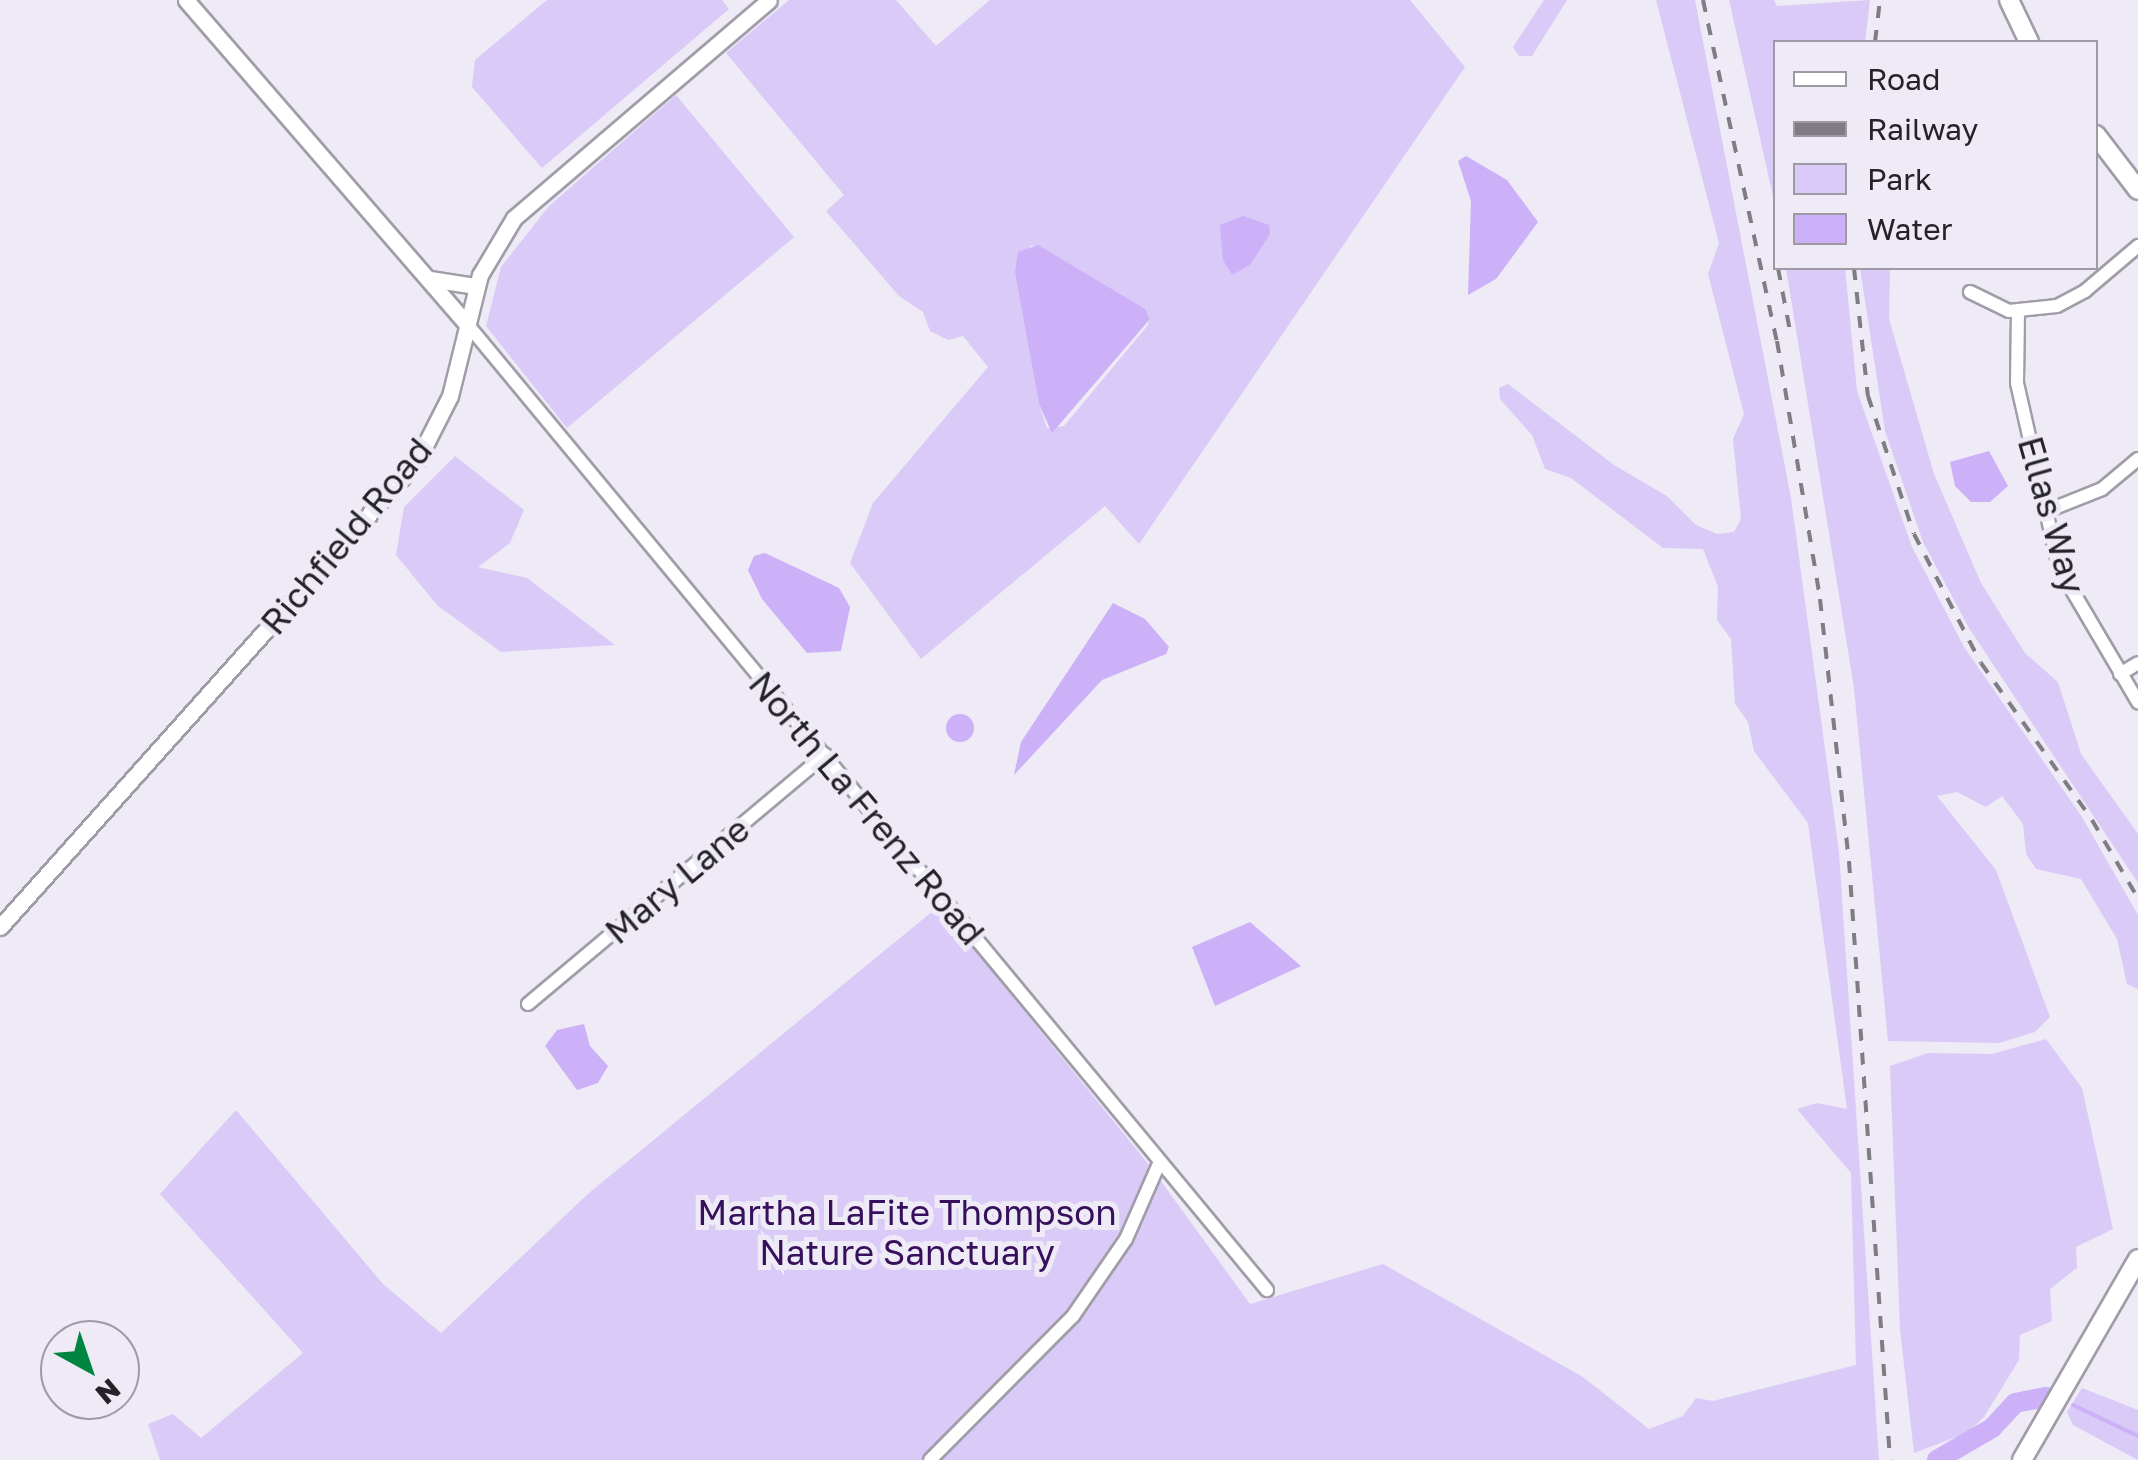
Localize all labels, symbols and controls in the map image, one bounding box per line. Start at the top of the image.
legend [1773,40,2098,270]
text: Road [1867,61,1941,97]
text: Railway [1867,111,1978,147]
text: Park [1867,161,1932,197]
text: Water [1867,211,1952,247]
street label: Richfield Road [252,429,440,643]
street label: Ellas Way [2010,431,2094,599]
street label: North La Frenz Road [741,663,993,953]
street label: Mary Lane [597,808,757,952]
park label: Martha LaFite Thompson Nature Sanctuary [697,1191,1117,1273]
north arrow [40,1320,140,1420]
text: N [90,1372,127,1411]

